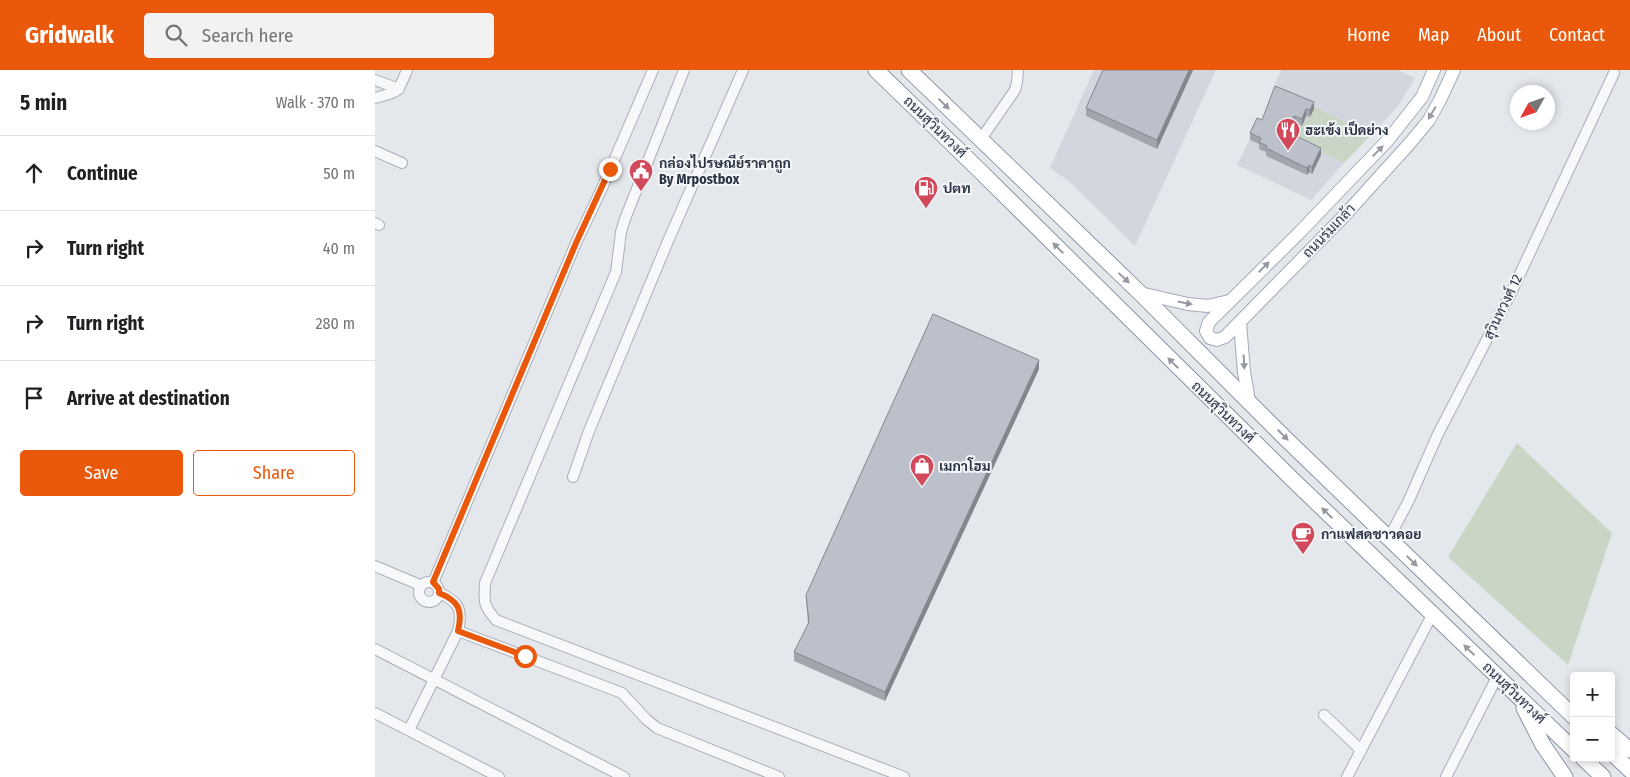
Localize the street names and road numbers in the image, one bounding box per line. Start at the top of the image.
street label: ถนนสุวินทวงศ์ [899,92,971,162]
street label: ถนนร่มเกล้า [1298,200,1359,262]
street label: สุวินทวงศ์ 12 [1479,271,1527,343]
street label: ถนนสุวินทวงศ์ [1187,377,1259,447]
street label: ถนนสุวินทวงศ์ [1478,658,1550,728]

